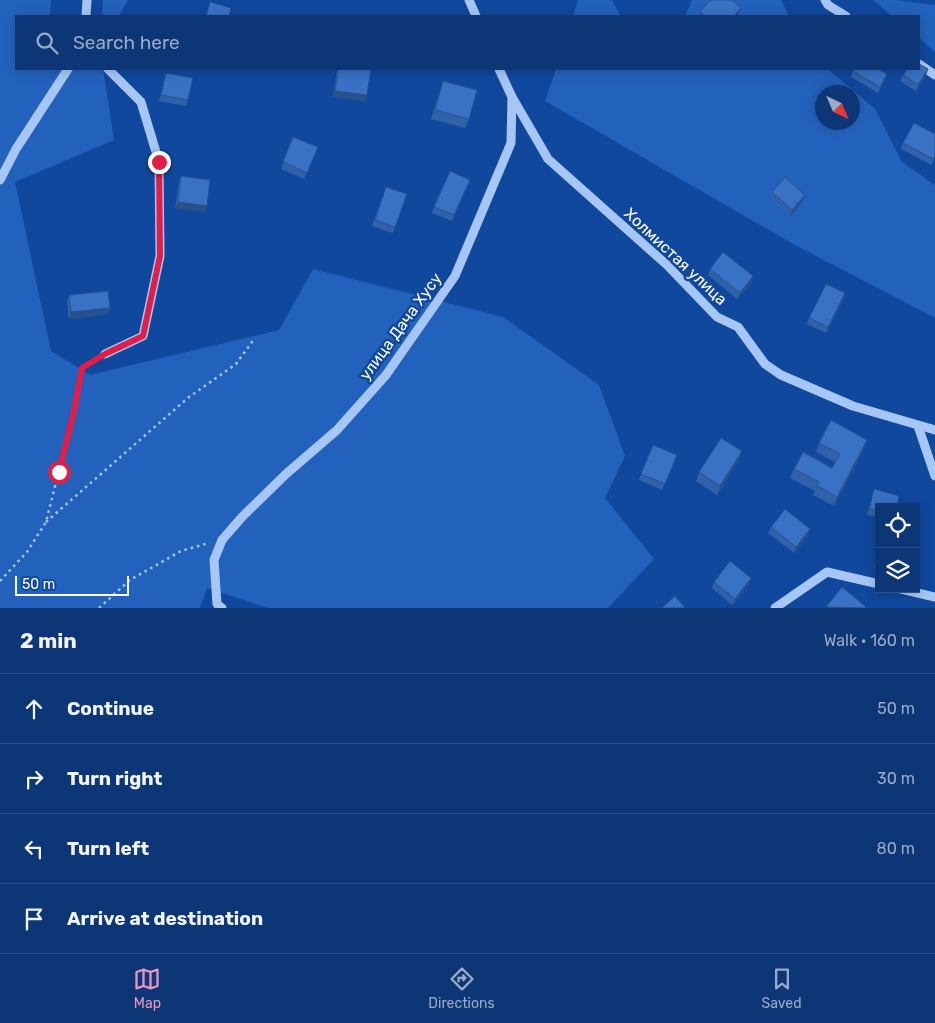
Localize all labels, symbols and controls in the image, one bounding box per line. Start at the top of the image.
search box [15,15,920,70]
icon: search [33,29,61,57]
text: Search here [73,31,180,54]
north arrow [815,85,860,130]
route end [148,151,171,174]
street label: Холмистая улица [620,204,731,309]
street label: улица Дача Хусу [355,269,446,384]
route start [48,461,71,484]
map controls [875,503,920,593]
button: locate [875,503,920,548]
button: layers [875,548,920,593]
scale bar [15,573,129,596]
text: 50 m [22,576,55,593]
text: 2 min [20,628,77,653]
text: Walk · 160 m [824,631,915,650]
icon: ahead [20,695,48,723]
text: Continue [67,697,154,720]
text: 50 m [877,699,915,718]
icon: right [20,765,48,793]
text: Turn right [67,767,162,790]
text: 30 m [877,769,915,788]
icon: left [20,835,48,863]
text: Turn left [67,837,149,860]
text: 80 m [877,839,915,858]
icon: arrive [20,905,48,933]
text: Arrive at destination [67,907,263,930]
tab: Map [133,965,161,1012]
tab: Directions [428,965,495,1012]
tab: Saved [762,965,802,1012]

